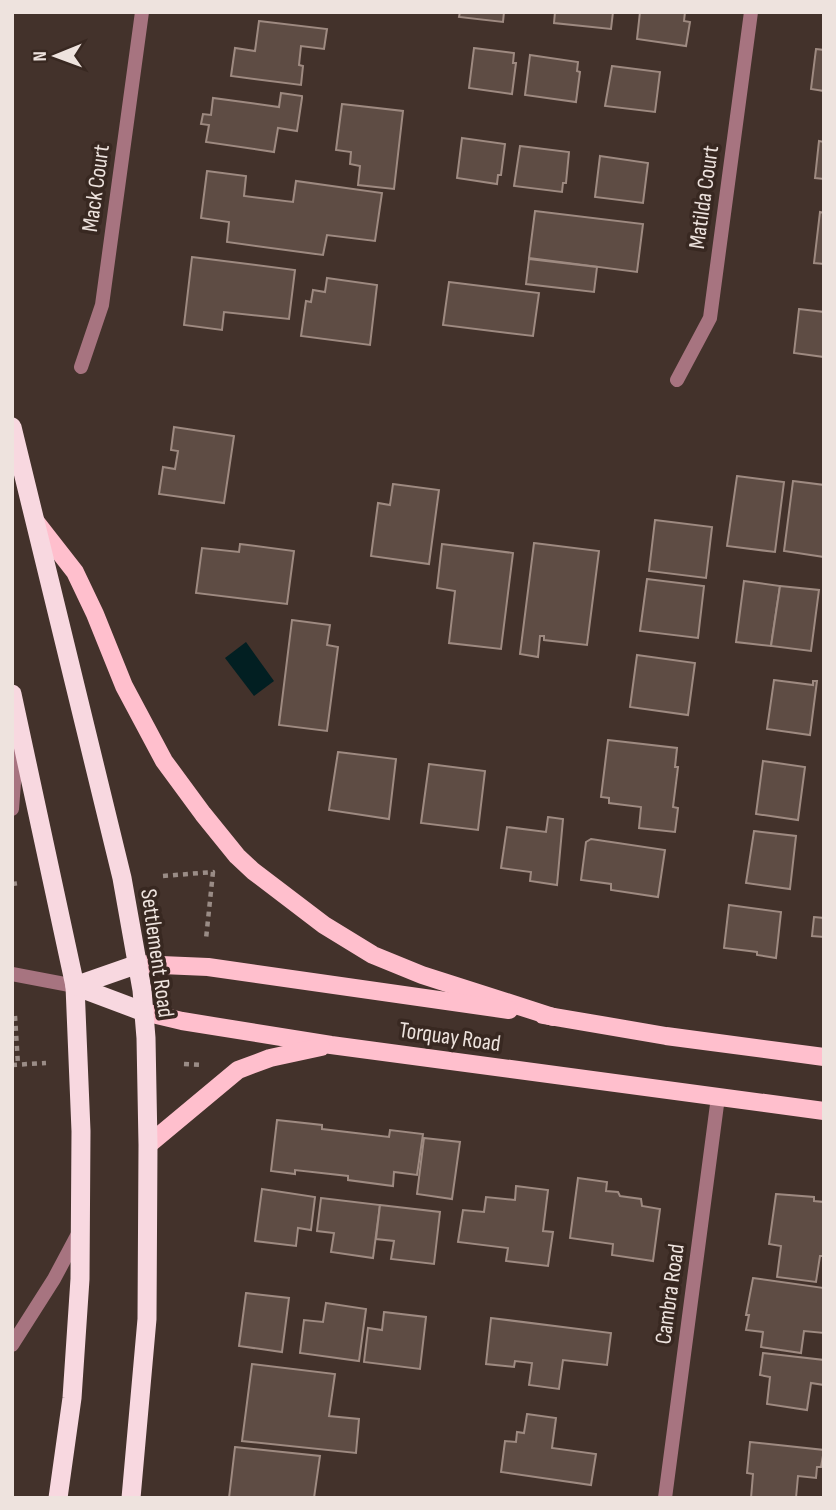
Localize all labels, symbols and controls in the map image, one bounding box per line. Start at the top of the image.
north arrow [21,21,91,91]
text: N [29,51,52,62]
street label: Mack Court [76,143,116,234]
street label: Matilda Court [683,144,725,251]
street label: Settlement Road [134,887,180,1019]
street label: Torquay Road [397,1016,502,1058]
street label: Cambra Road [649,1242,691,1346]

